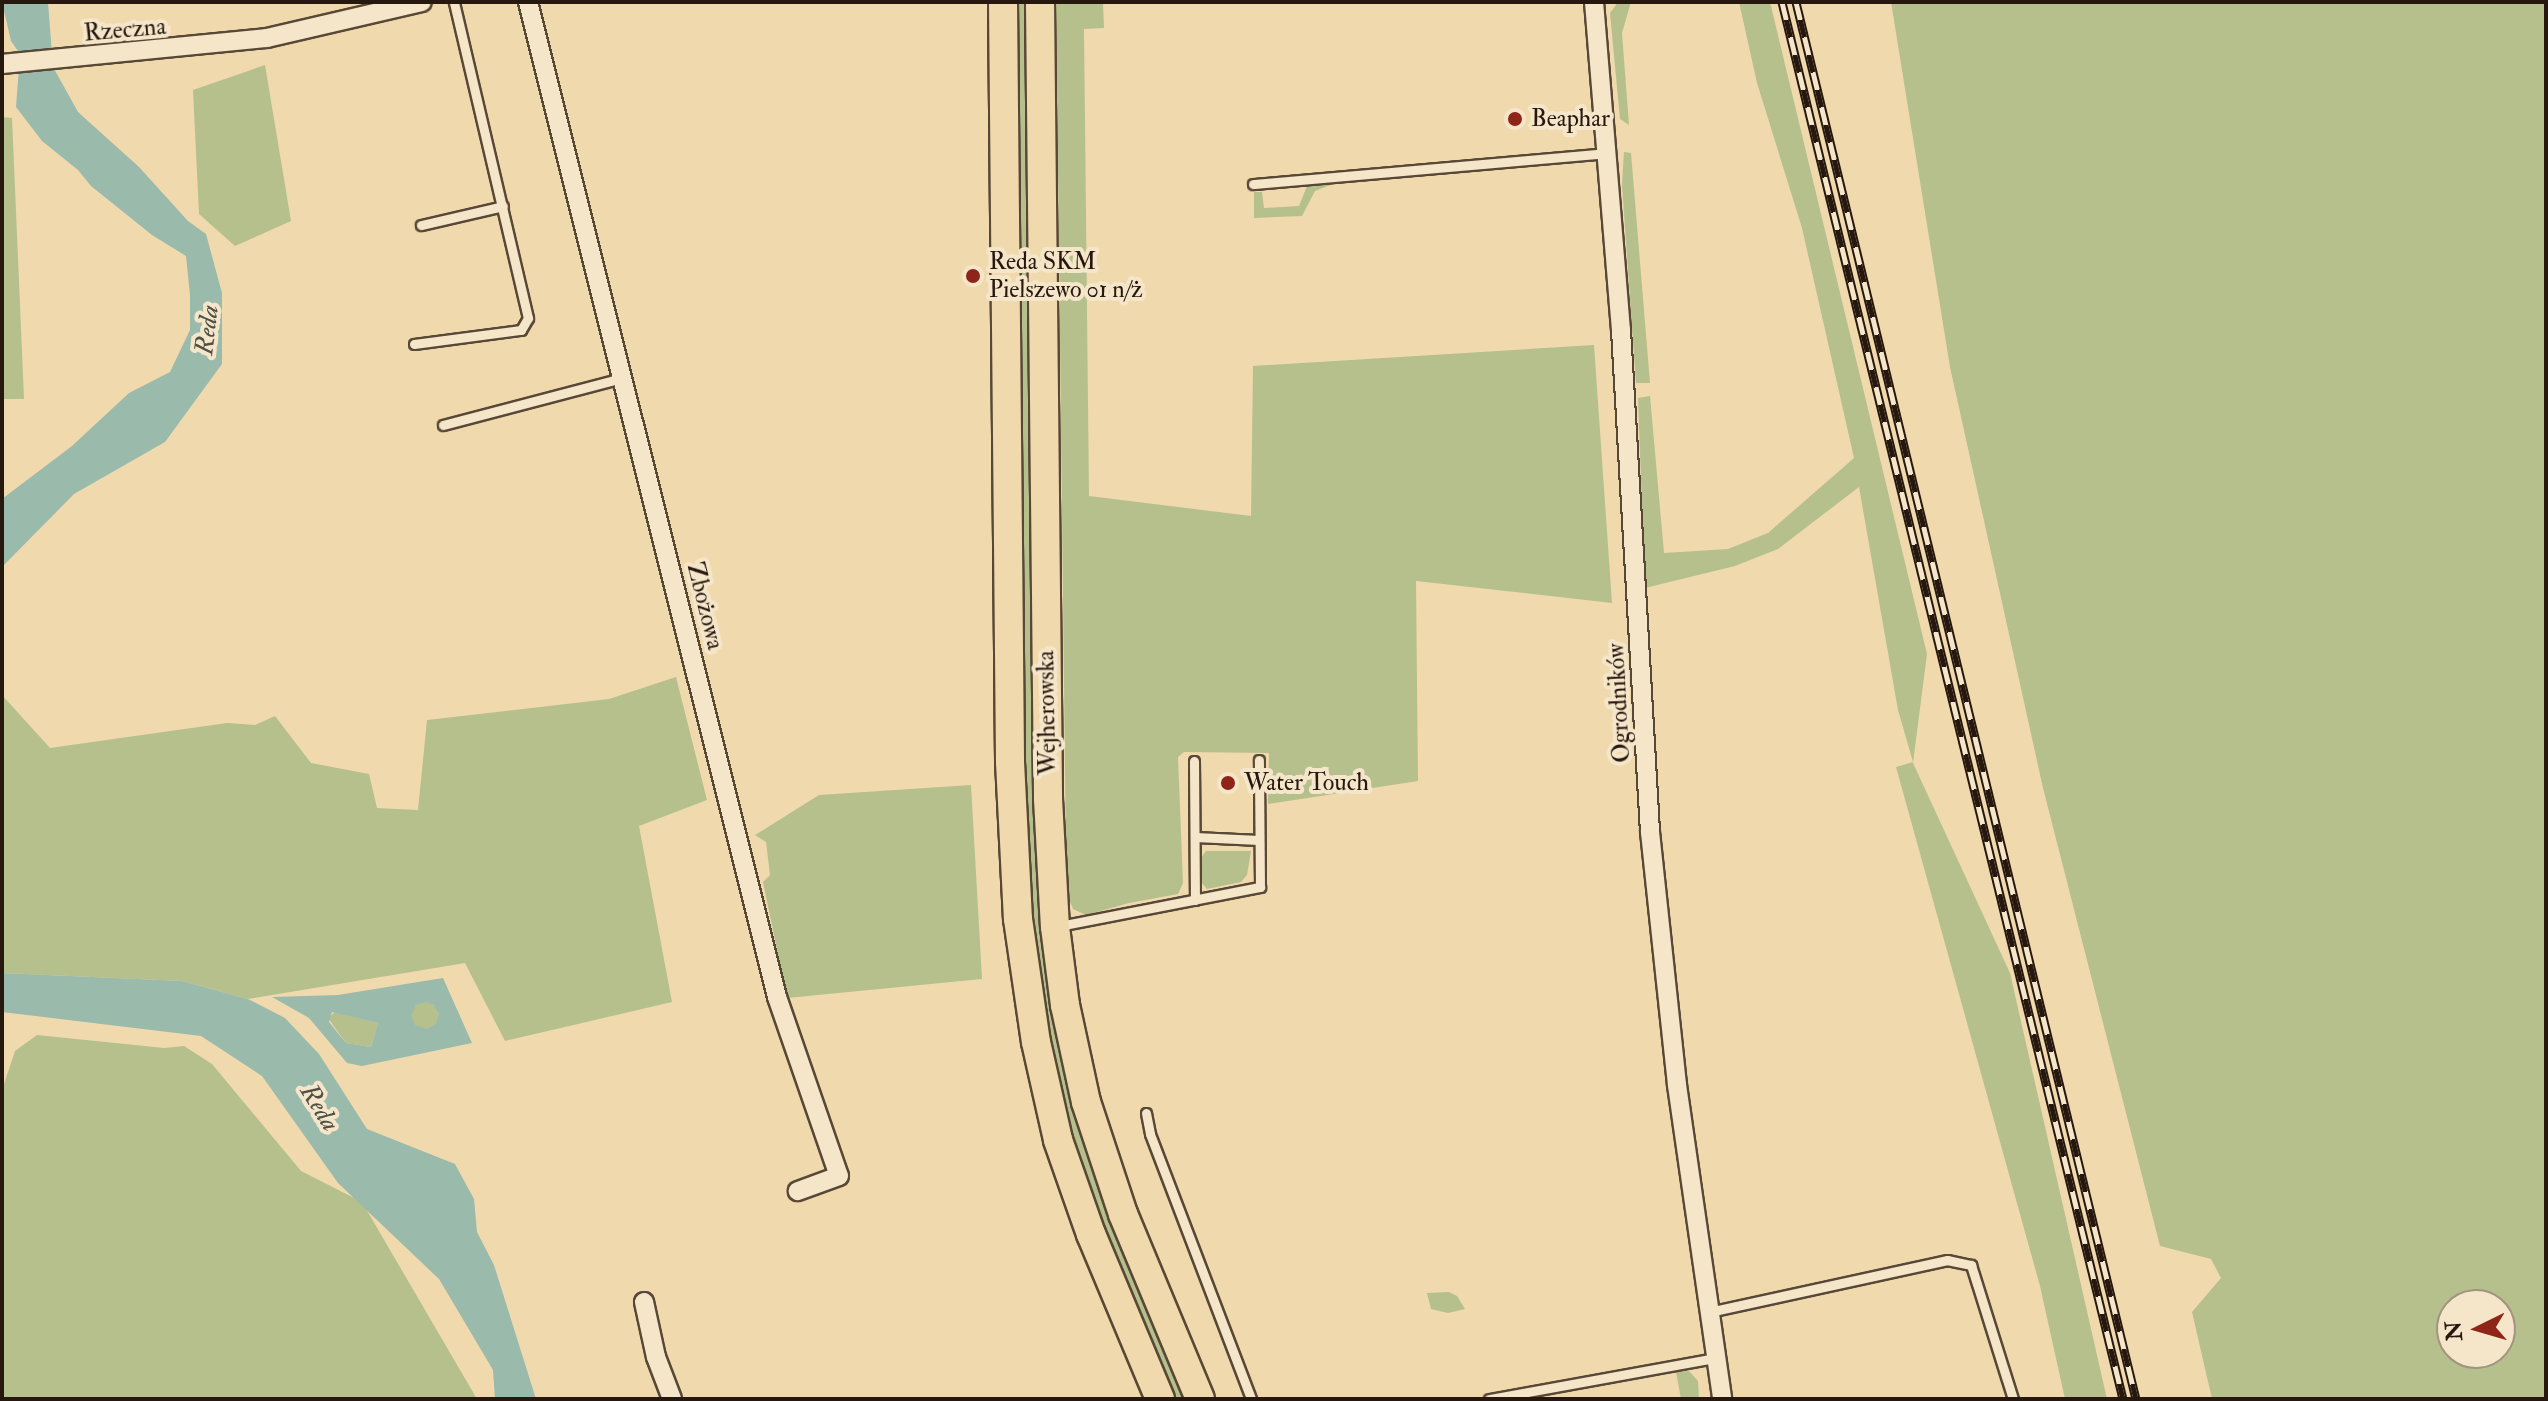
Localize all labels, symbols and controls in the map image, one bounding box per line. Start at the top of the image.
street label: Rzeczna [83,12,167,48]
place label: Beaphar [1531,105,1610,133]
marker: Beaphar [1506,110,1524,128]
place label: Reda SKM Pielszewo 01 n/ż [989,248,1143,304]
marker: Reda SKM Pielszewo 01 n/ż [964,267,982,285]
water label: Reda [189,303,227,357]
street label: Zbożowa [680,559,730,653]
street label: Ogrodników [1601,643,1637,763]
street label: Wejherowska [1032,650,1062,776]
place label: Water Touch [1244,769,1369,797]
marker: Water Touch [1219,774,1237,792]
water label: Reda [293,1079,345,1137]
north arrow [2436,1289,2516,1369]
text: N [2439,1320,2469,1342]

